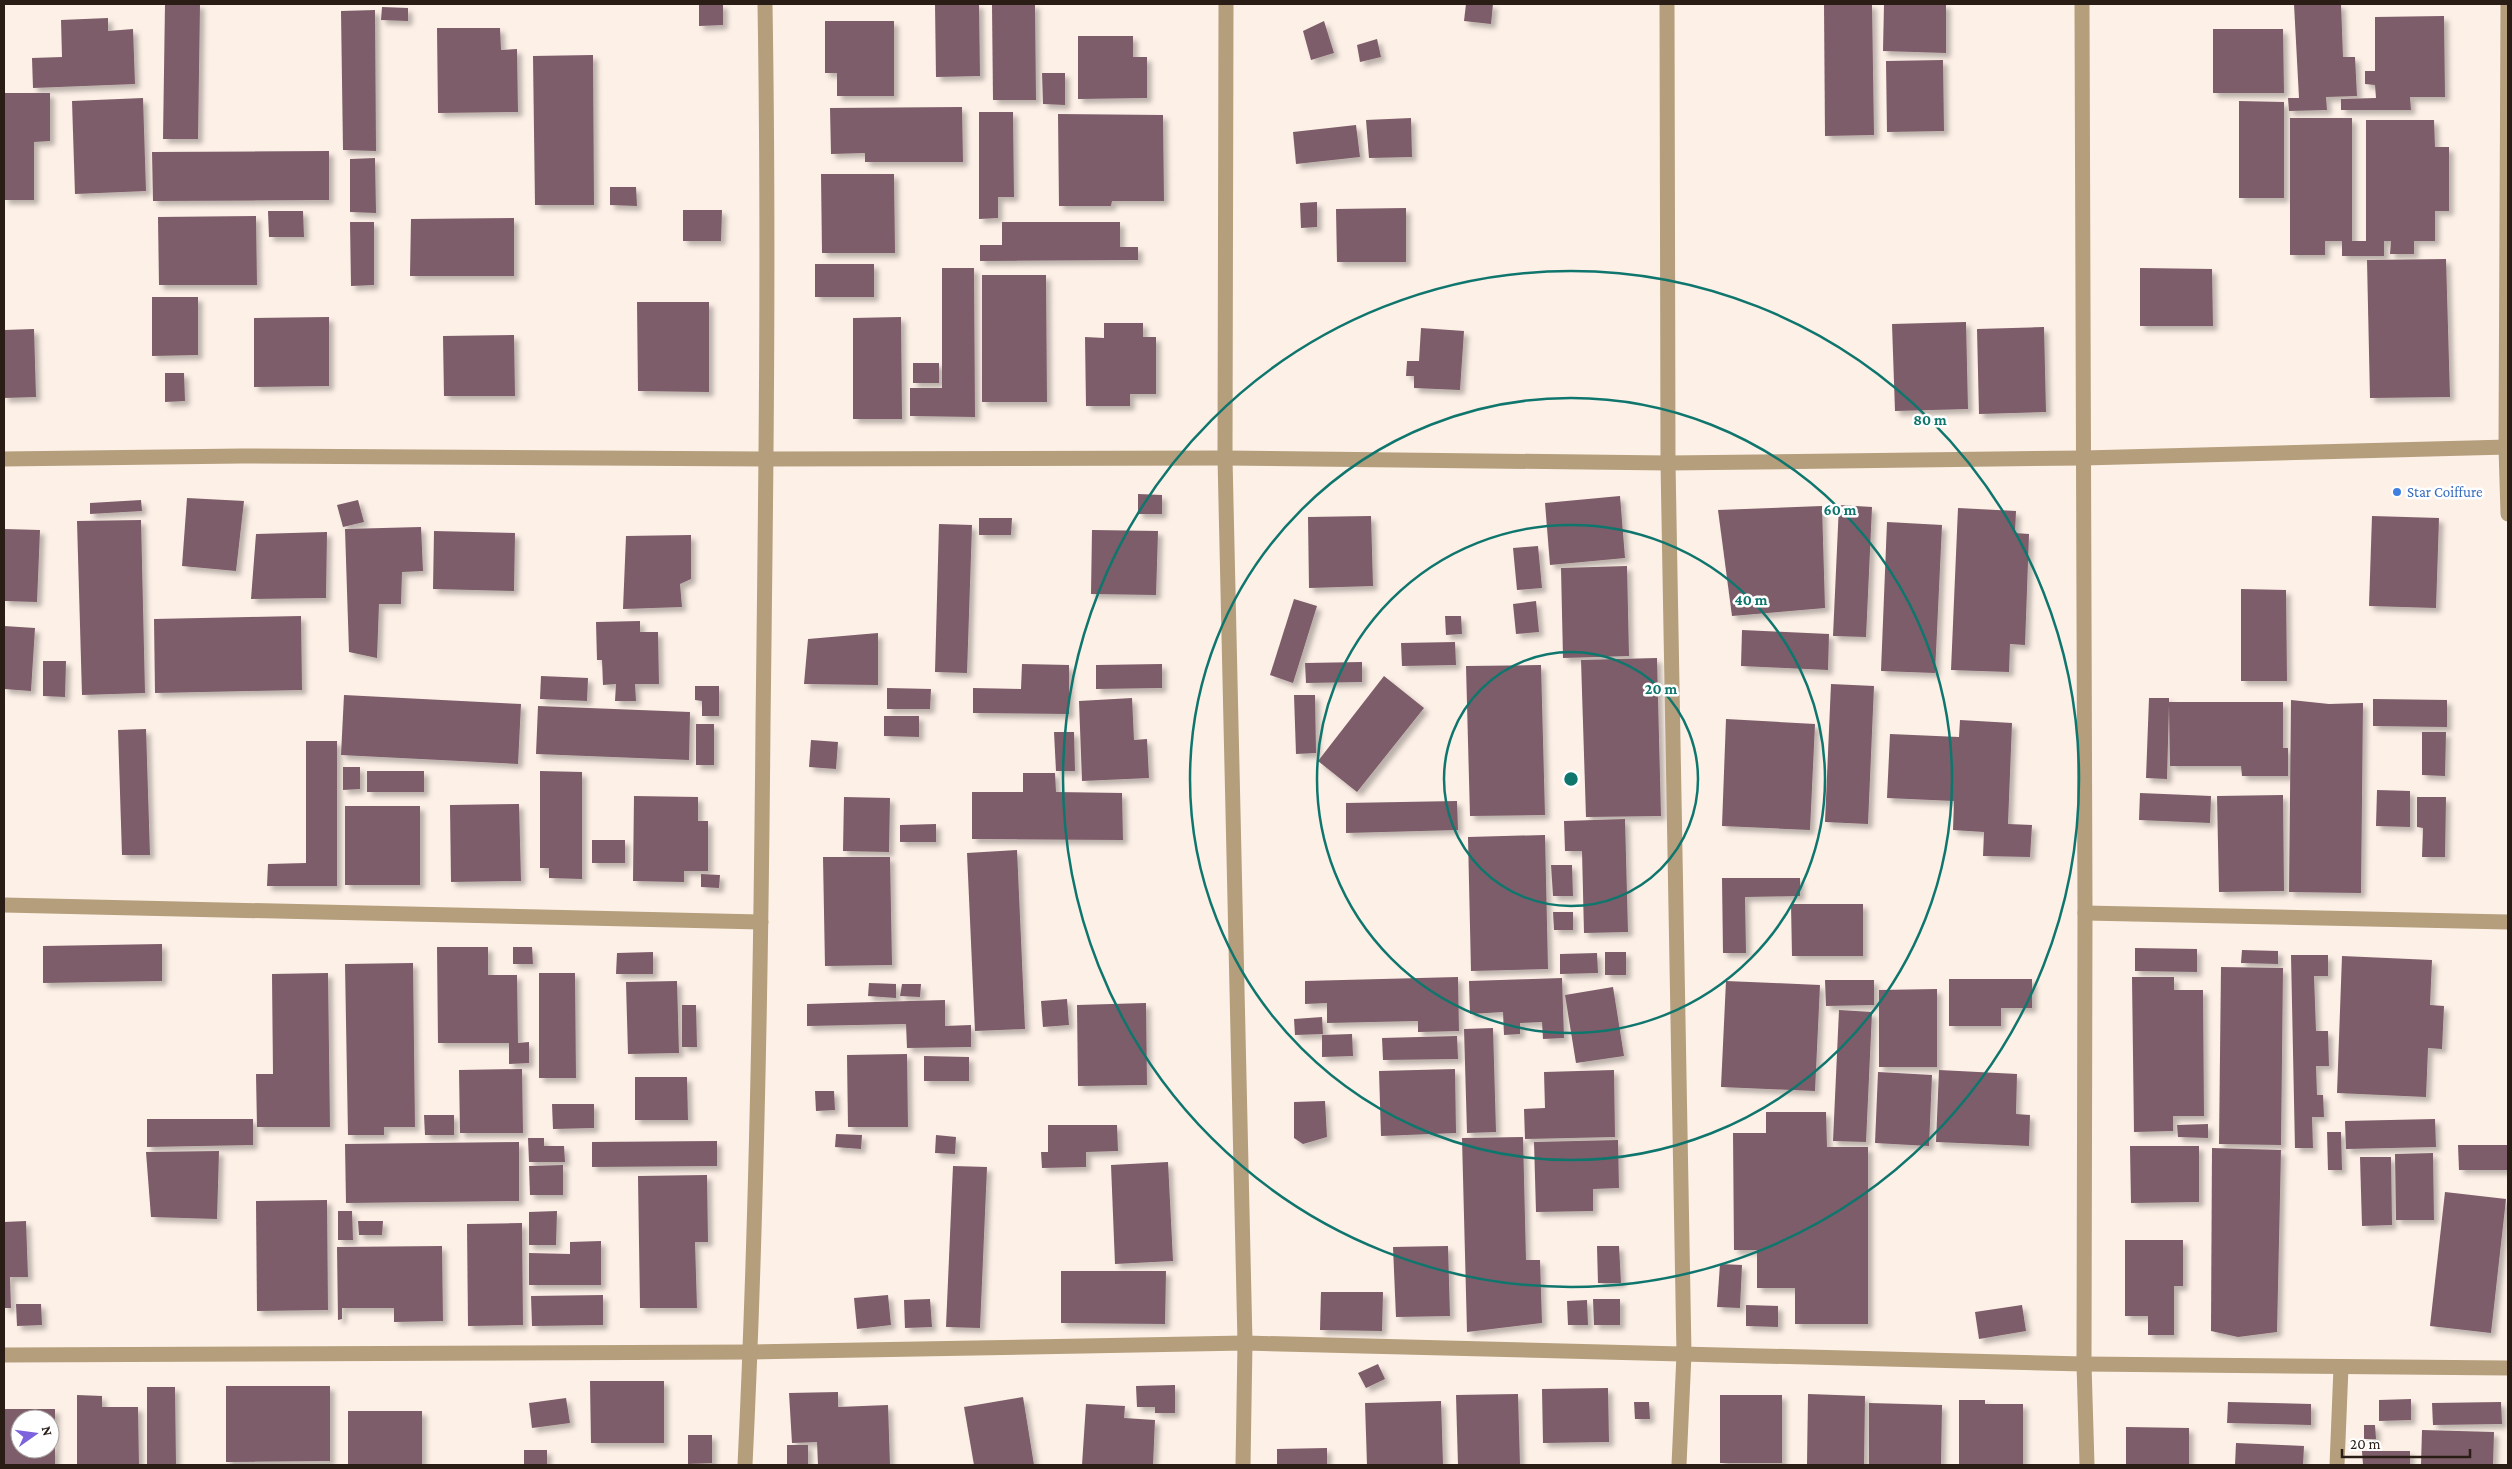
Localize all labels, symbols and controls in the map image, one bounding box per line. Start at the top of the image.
text: 80 m [1913,412,1947,428]
place label: Star Coiffure [2407,484,2483,500]
marker: Star Coiffure [2391,486,2403,498]
text: 60 m [1824,502,1857,518]
text: 40 m [1735,592,1768,608]
text: 20 m [1645,681,1677,697]
centre of rings [1562,770,1580,788]
north arrow [10,1409,60,1459]
text: N [39,1424,57,1438]
scale bar [2342,1426,2470,1458]
text: 20 m [2350,1436,2381,1452]

